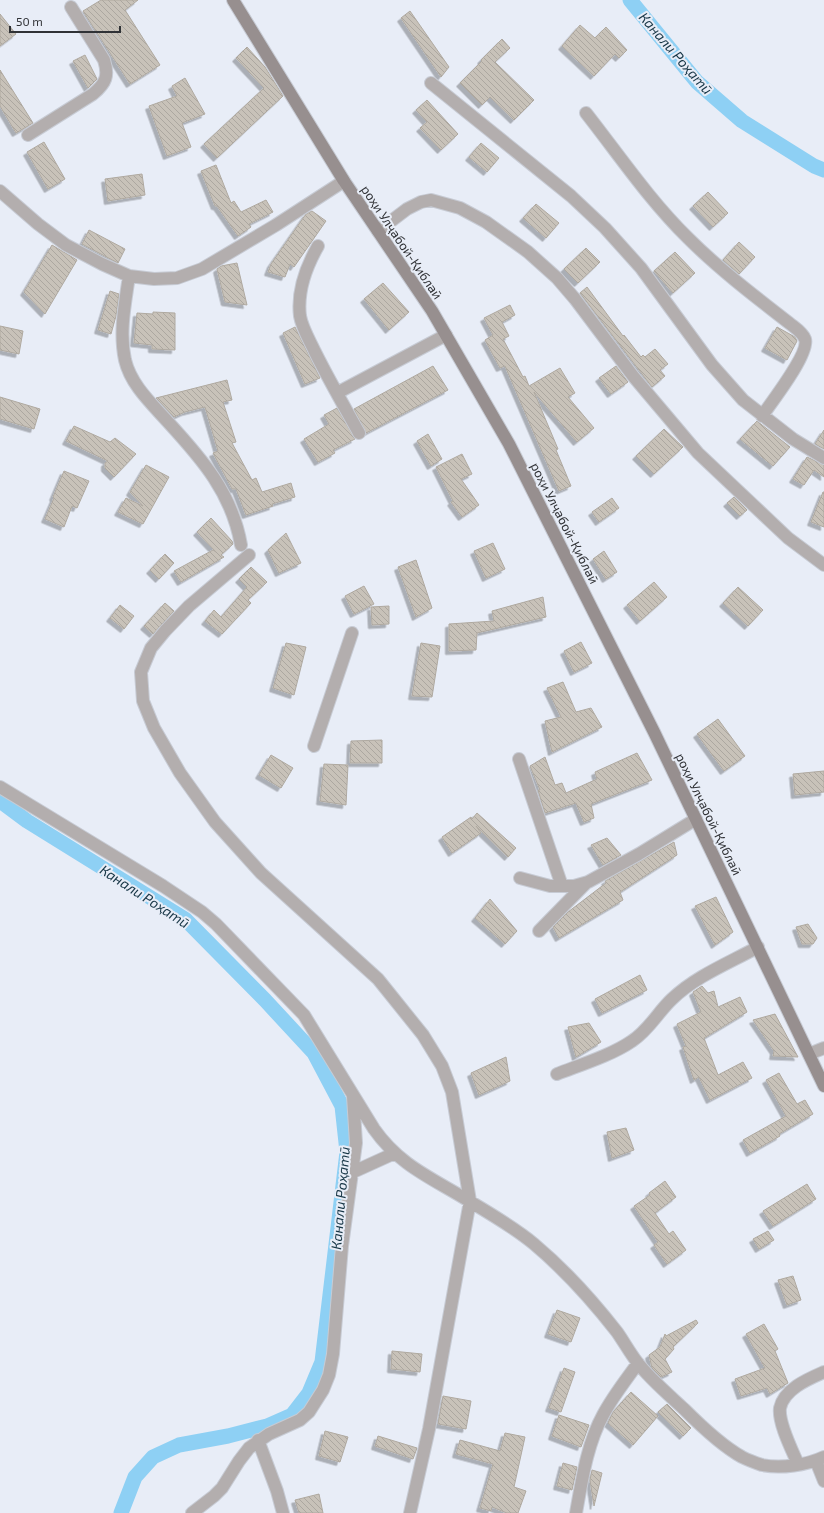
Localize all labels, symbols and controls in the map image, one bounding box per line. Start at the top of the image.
scale bar [10,8,120,34]
water label: Канали Роҳатӣ [636,8,716,98]
text: 50 m [16,14,43,28]
street label: роҳи Улҷабой-Қиблаӣ [358,182,446,302]
street label: роҳи Улҷабой-Қиблаӣ [527,460,603,586]
street label: роҳи Улҷабой-Қиблаӣ [672,750,746,878]
water label: Канали Роҳатӣ [97,861,193,931]
water label: Канали Роҳатӣ [327,1146,353,1250]

